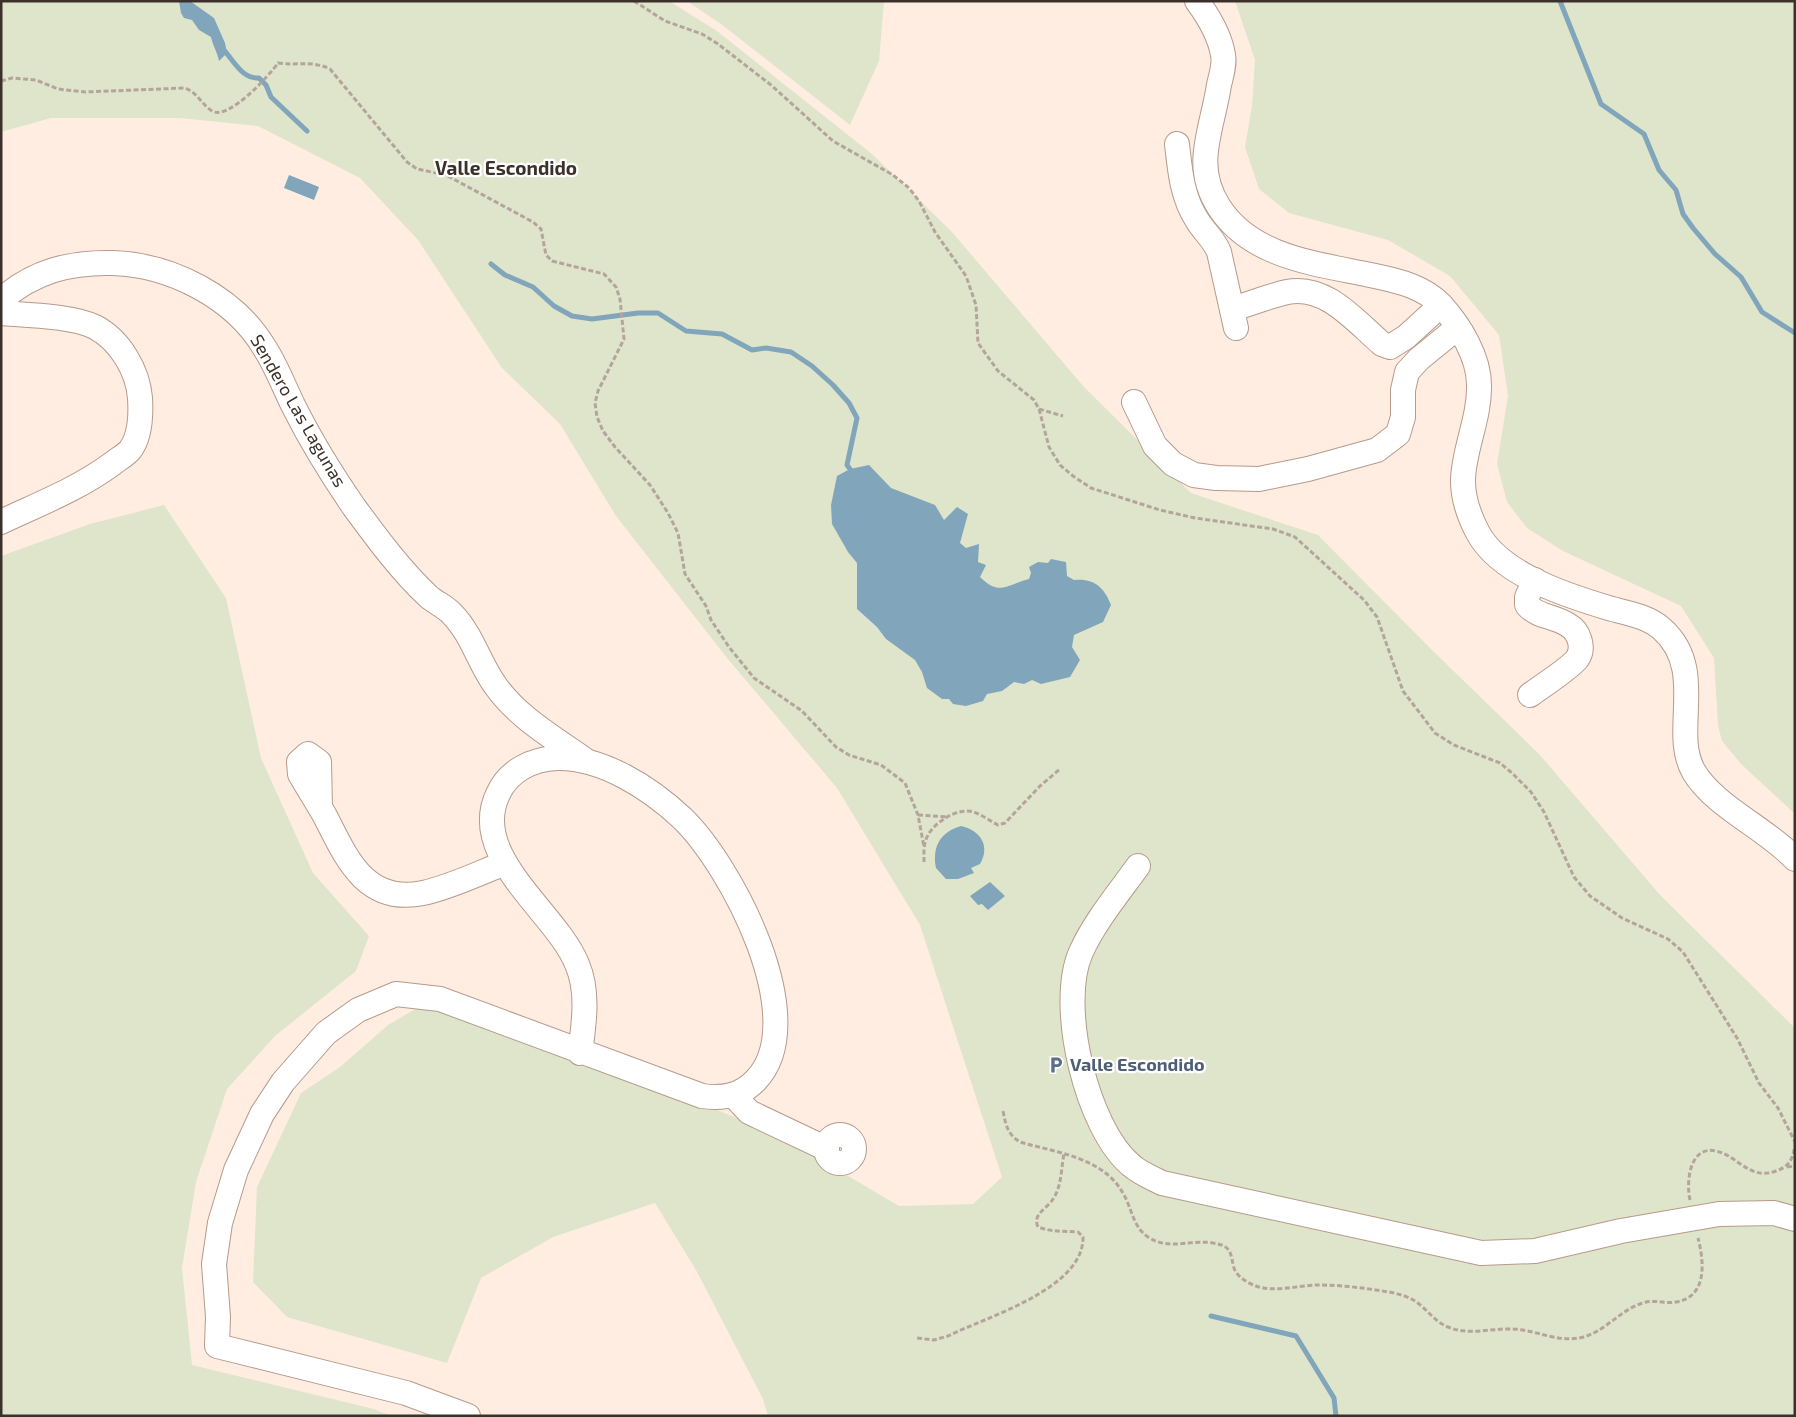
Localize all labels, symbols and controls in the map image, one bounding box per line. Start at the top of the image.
district label: Valle Escondido [435,156,577,179]
street label: Sendero Las Lagunas [246,330,352,491]
place label: Valle Escondido [1070,1053,1205,1075]
parking icon: Valle Escondido [1046,1055,1066,1075]

